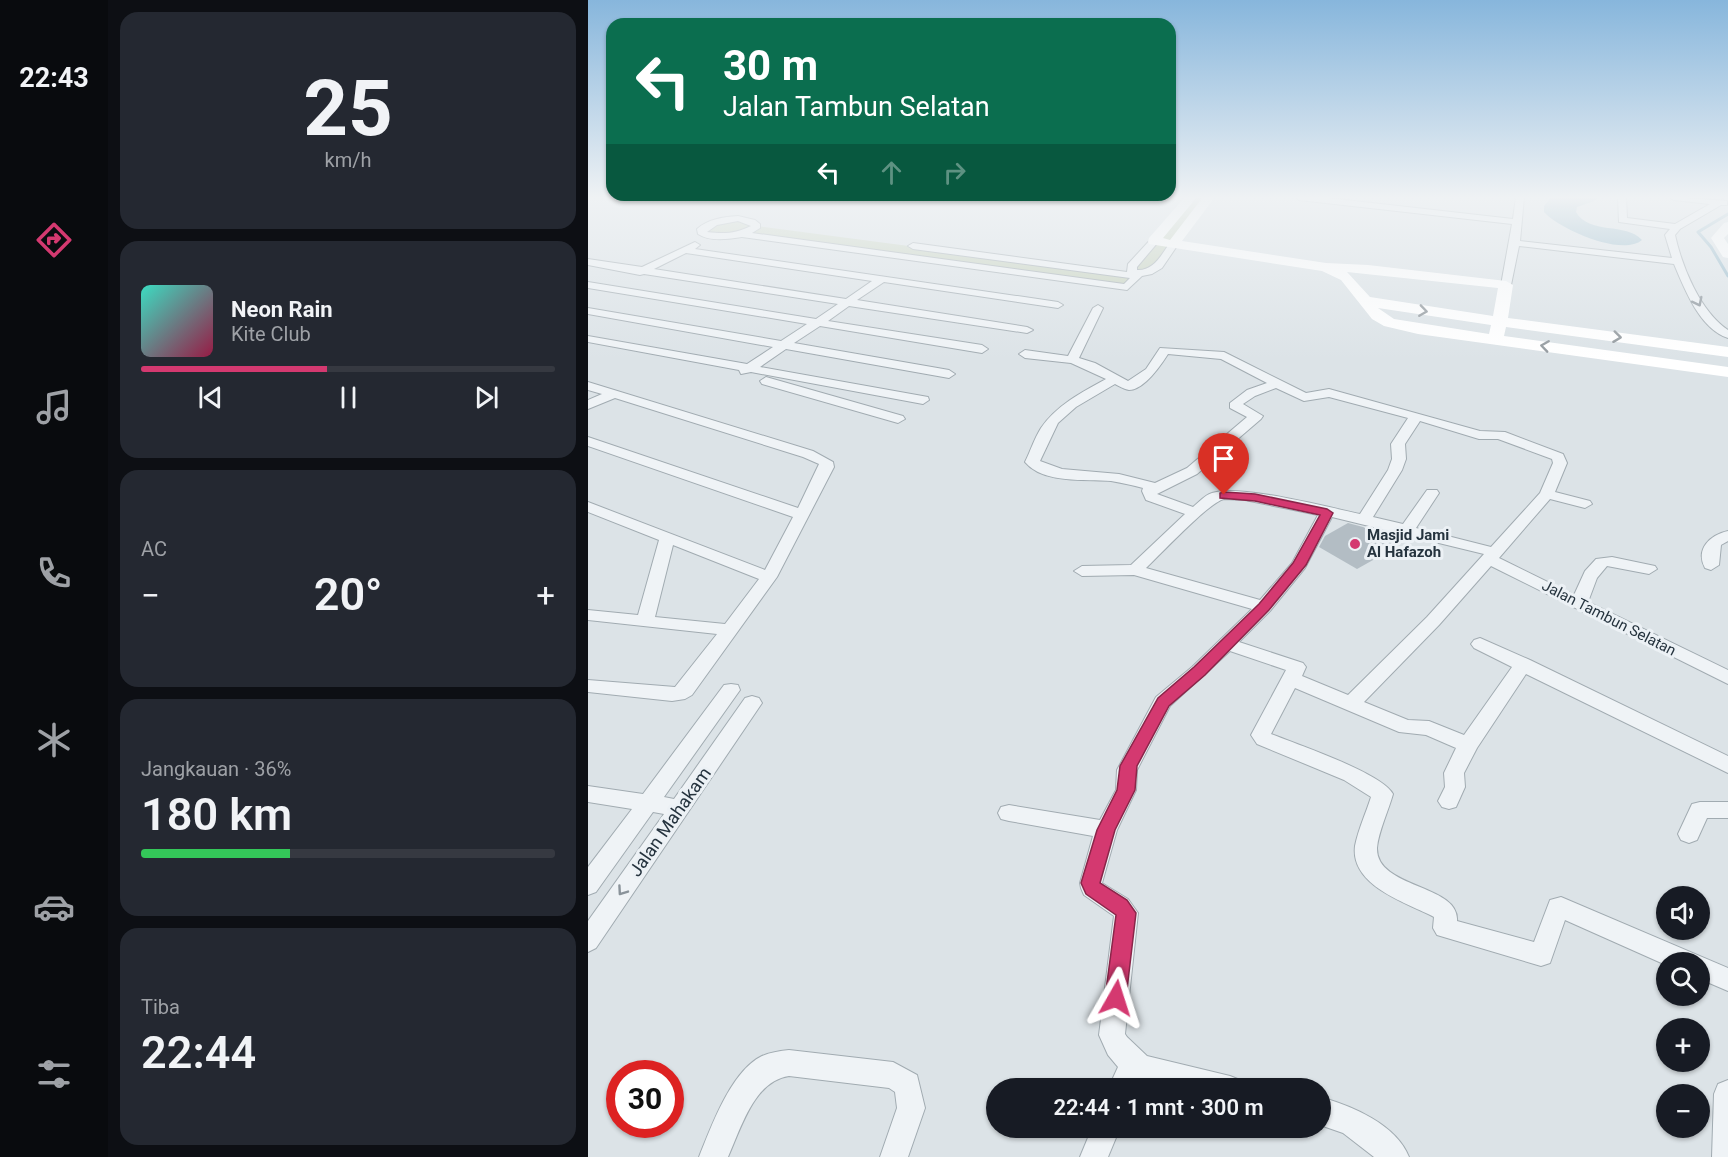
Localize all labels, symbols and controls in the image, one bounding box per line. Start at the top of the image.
text: 30 m [723,41,818,90]
icon: left [624,42,702,120]
text: 22:43 [19,62,89,94]
text: 25 [303,63,393,154]
text: Jalan Tambun Selatan [723,91,990,123]
text: km/h [325,148,371,172]
icon: left [812,156,845,189]
icon: ahead [875,156,908,189]
icon: right [938,156,971,189]
icon: directions [33,219,75,261]
one-way arrow [1691,296,1702,307]
text: Neon Rain [231,297,333,322]
one-way arrow [1419,305,1428,317]
text: Kite Club [231,322,311,346]
one-way arrow [1612,330,1621,342]
one-way arrow [1541,341,1550,353]
icon: previous [194,381,227,414]
icon: pause [332,381,365,414]
icon: next [470,381,503,414]
icon: music [33,386,75,428]
pin [1198,433,1249,495]
icon: arrive [1207,442,1240,475]
place label: Masjid Jami Al Hafazoh [1367,526,1449,561]
text: AC [141,537,167,561]
marker: Masjid Jami Al Hafazoh [1348,537,1362,551]
icon: phone [33,552,75,594]
text: 20° [314,568,382,621]
text: − [141,576,160,615]
text: + [536,576,555,615]
street label: Jalan Tambun Selatan [1539,576,1679,660]
icon: climate [33,719,75,761]
text: Jangkauan · 36% [141,757,291,781]
street label: Jalan Mahakam [624,763,715,880]
text: 180 km [141,788,292,841]
one-way arrow [618,884,629,895]
icon: car [33,886,75,928]
map controls [1656,886,1710,1138]
button: sound [1656,886,1710,940]
button: search [1656,952,1710,1006]
position arrow [1084,966,1148,1030]
text: Tiba [141,995,180,1019]
button: + [1656,1018,1710,1072]
text: 22:44 [141,1026,256,1079]
icon: filters [33,1053,75,1095]
speed limit sign: 30 [606,1060,684,1138]
button: − [1656,1084,1710,1138]
text: 22:44 · 1 mnt · 300 m [1053,1095,1264,1120]

